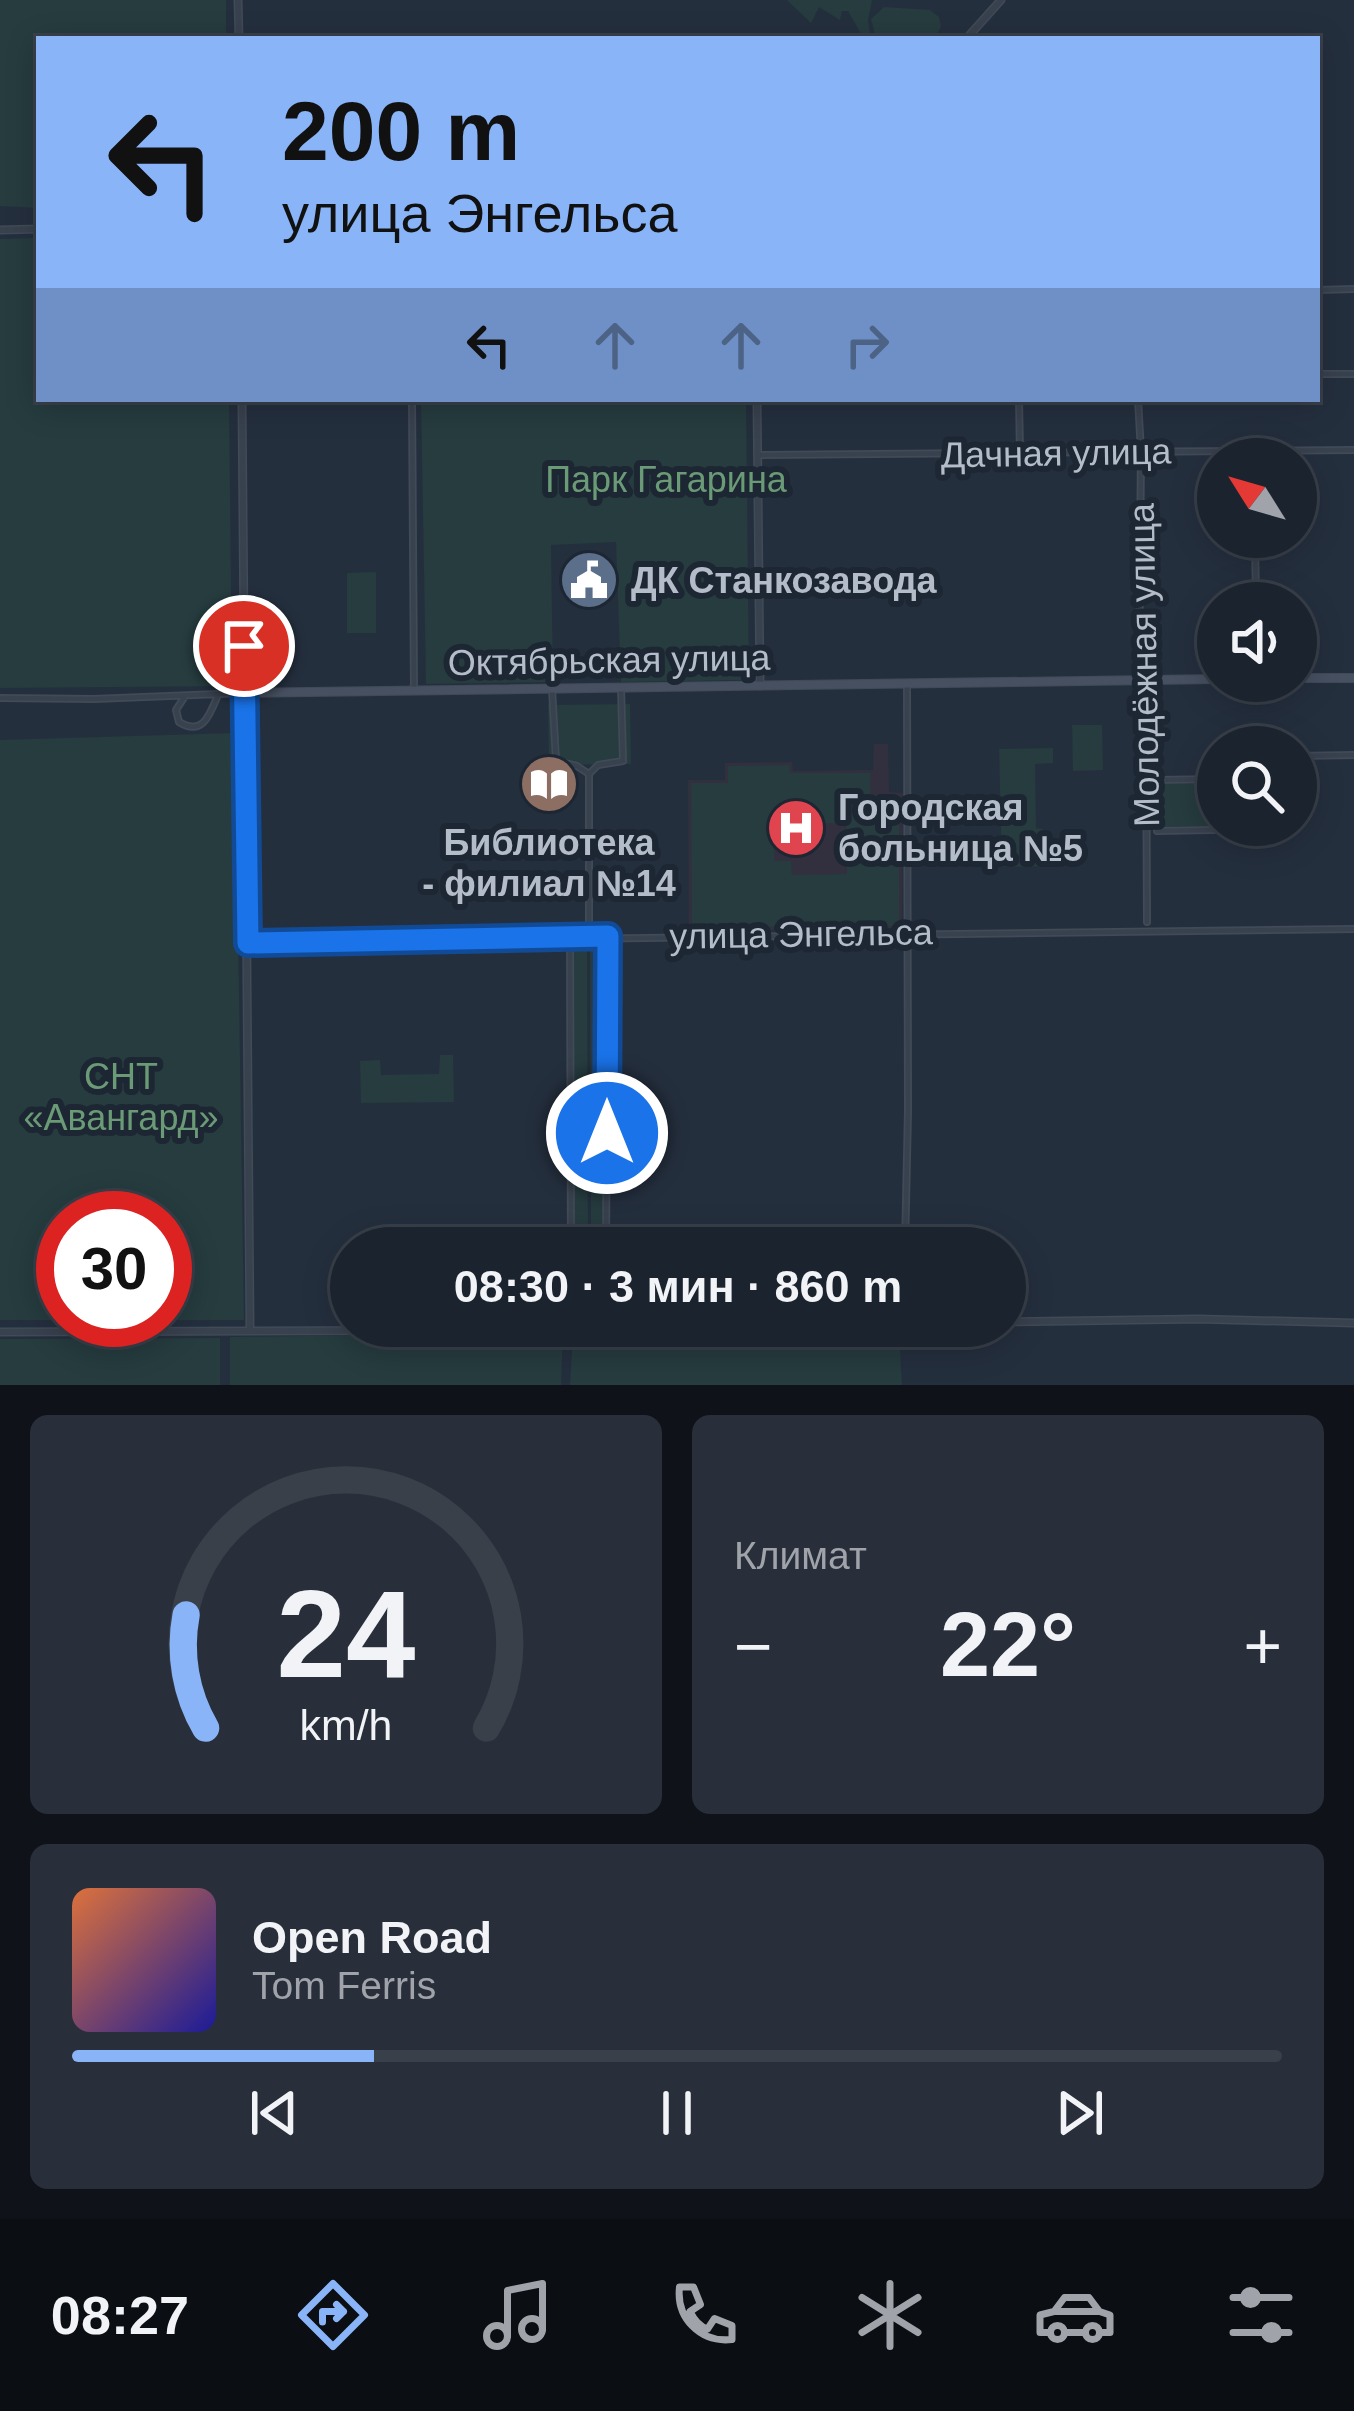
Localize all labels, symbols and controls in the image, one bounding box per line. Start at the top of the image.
icon: left [84,84,240,240]
text: 200 m [282,84,520,178]
text: улица Энгельса [282,183,678,243]
icon: left [456,312,522,378]
icon: ahead [582,312,648,378]
icon: ahead [708,312,774,378]
icon: right [834,312,900,378]
street label: Дачная улица [940,430,1173,476]
north arrow [1197,438,1317,558]
map controls [1197,438,1317,846]
park label: Парк Гагарина [545,459,788,500]
street label: Молодёжная улица [1121,502,1167,827]
public building icon: ДК Станкозавода [558,549,620,611]
place label: ДК Станкозавода [631,560,938,601]
button: sound [1197,582,1317,702]
pin [193,595,295,697]
icon: arrive [211,613,277,679]
street label: Октябрьская улица [447,637,772,683]
button: search [1197,726,1317,846]
library icon: Библиотека - филиал №14 [518,753,580,815]
place label: Городская больница №5 [838,787,1083,869]
hospital icon: Городская больница №5 [765,797,827,859]
place label: Библиотека - филиал №14 [422,822,676,904]
street label: улица Энгельса [669,911,934,957]
park label: СНТ «Авангард» [23,1056,219,1138]
position arrow [544,1070,670,1196]
speed limit sign: 30 [36,1191,192,1347]
text: 08:30 · 3 мин · 860 m [454,1261,902,1312]
text: Климат [734,1534,867,1577]
text: 24 [277,1564,415,1703]
text: 22° [940,1595,1076,1695]
text: − [734,1609,773,1683]
text: + [1243,1609,1282,1683]
text: km/h [300,1700,392,1748]
text: Open Road [252,1912,492,1963]
text: Tom Ferris [252,1964,436,2007]
icon: previous [241,2080,307,2146]
icon: pause [644,2080,710,2146]
icon: next [1047,2080,1113,2146]
icon: directions [291,2273,375,2357]
icon: music [476,2273,560,2357]
icon: phone [662,2273,746,2357]
icon: climate [848,2273,932,2357]
icon: car [1033,2273,1117,2357]
icon: filters [1219,2273,1303,2357]
text: 08:27 [51,2285,189,2345]

